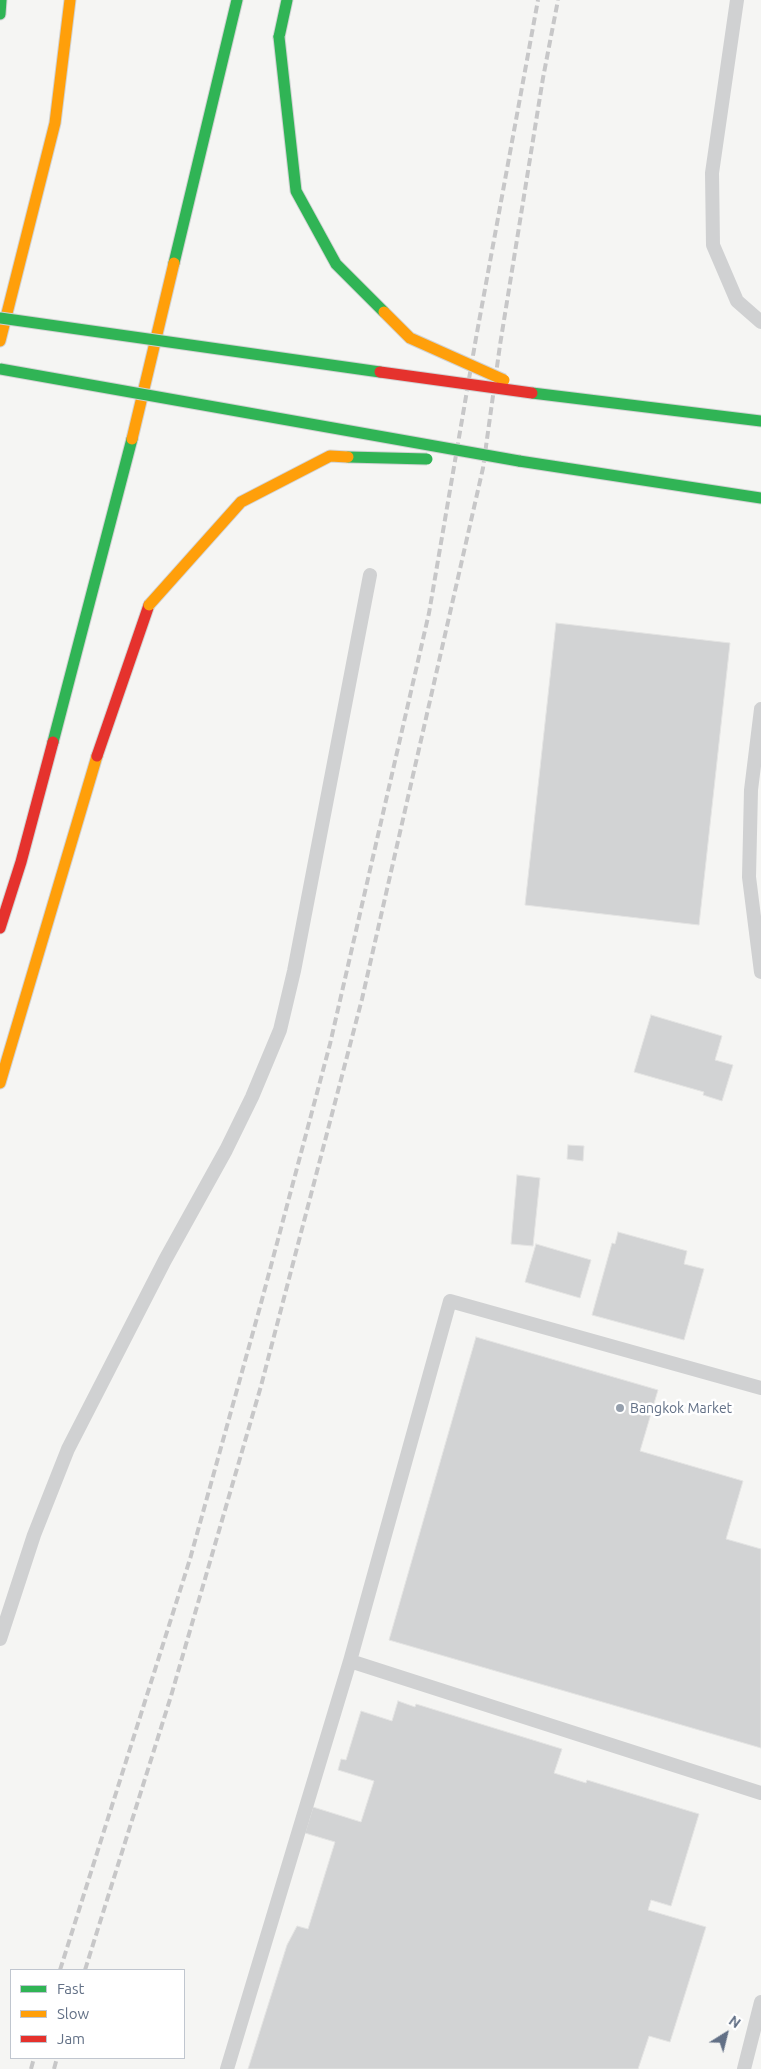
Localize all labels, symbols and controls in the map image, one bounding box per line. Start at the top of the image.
place label: Bangkok Market [630,1400,732,1416]
marker: Bangkok Market [614,1402,626,1414]
legend [10,1969,185,2059]
text: Fast [57,1980,84,1997]
text: Slow [57,2005,89,2022]
north arrow [701,2009,751,2059]
text: N [726,2012,744,2031]
text: Jam [57,2030,85,2047]

